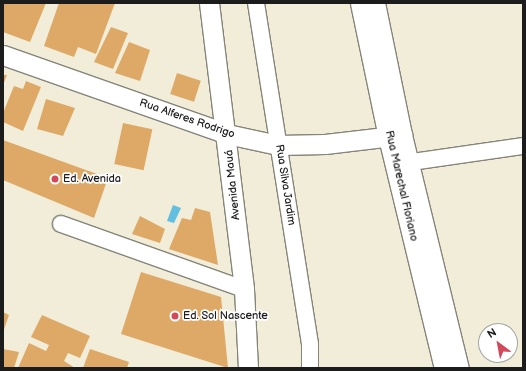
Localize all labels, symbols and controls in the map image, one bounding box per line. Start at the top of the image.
street label: Rua Alferes Rodrigo [138,96,236,142]
street label: Rua Marechal Floriano [382,129,420,243]
street label: Rua Silva Jardim [272,143,298,227]
street label: Avenida Mauá [223,149,243,221]
place label: Ed. Avenida [63,172,121,186]
marker: Ed. Avenida [50,174,60,184]
place label: Ed. Sol Nascente [183,309,268,323]
marker: Ed. Sol Nascente [170,311,180,321]
north arrow [478,323,518,363]
text: N [485,326,499,341]

